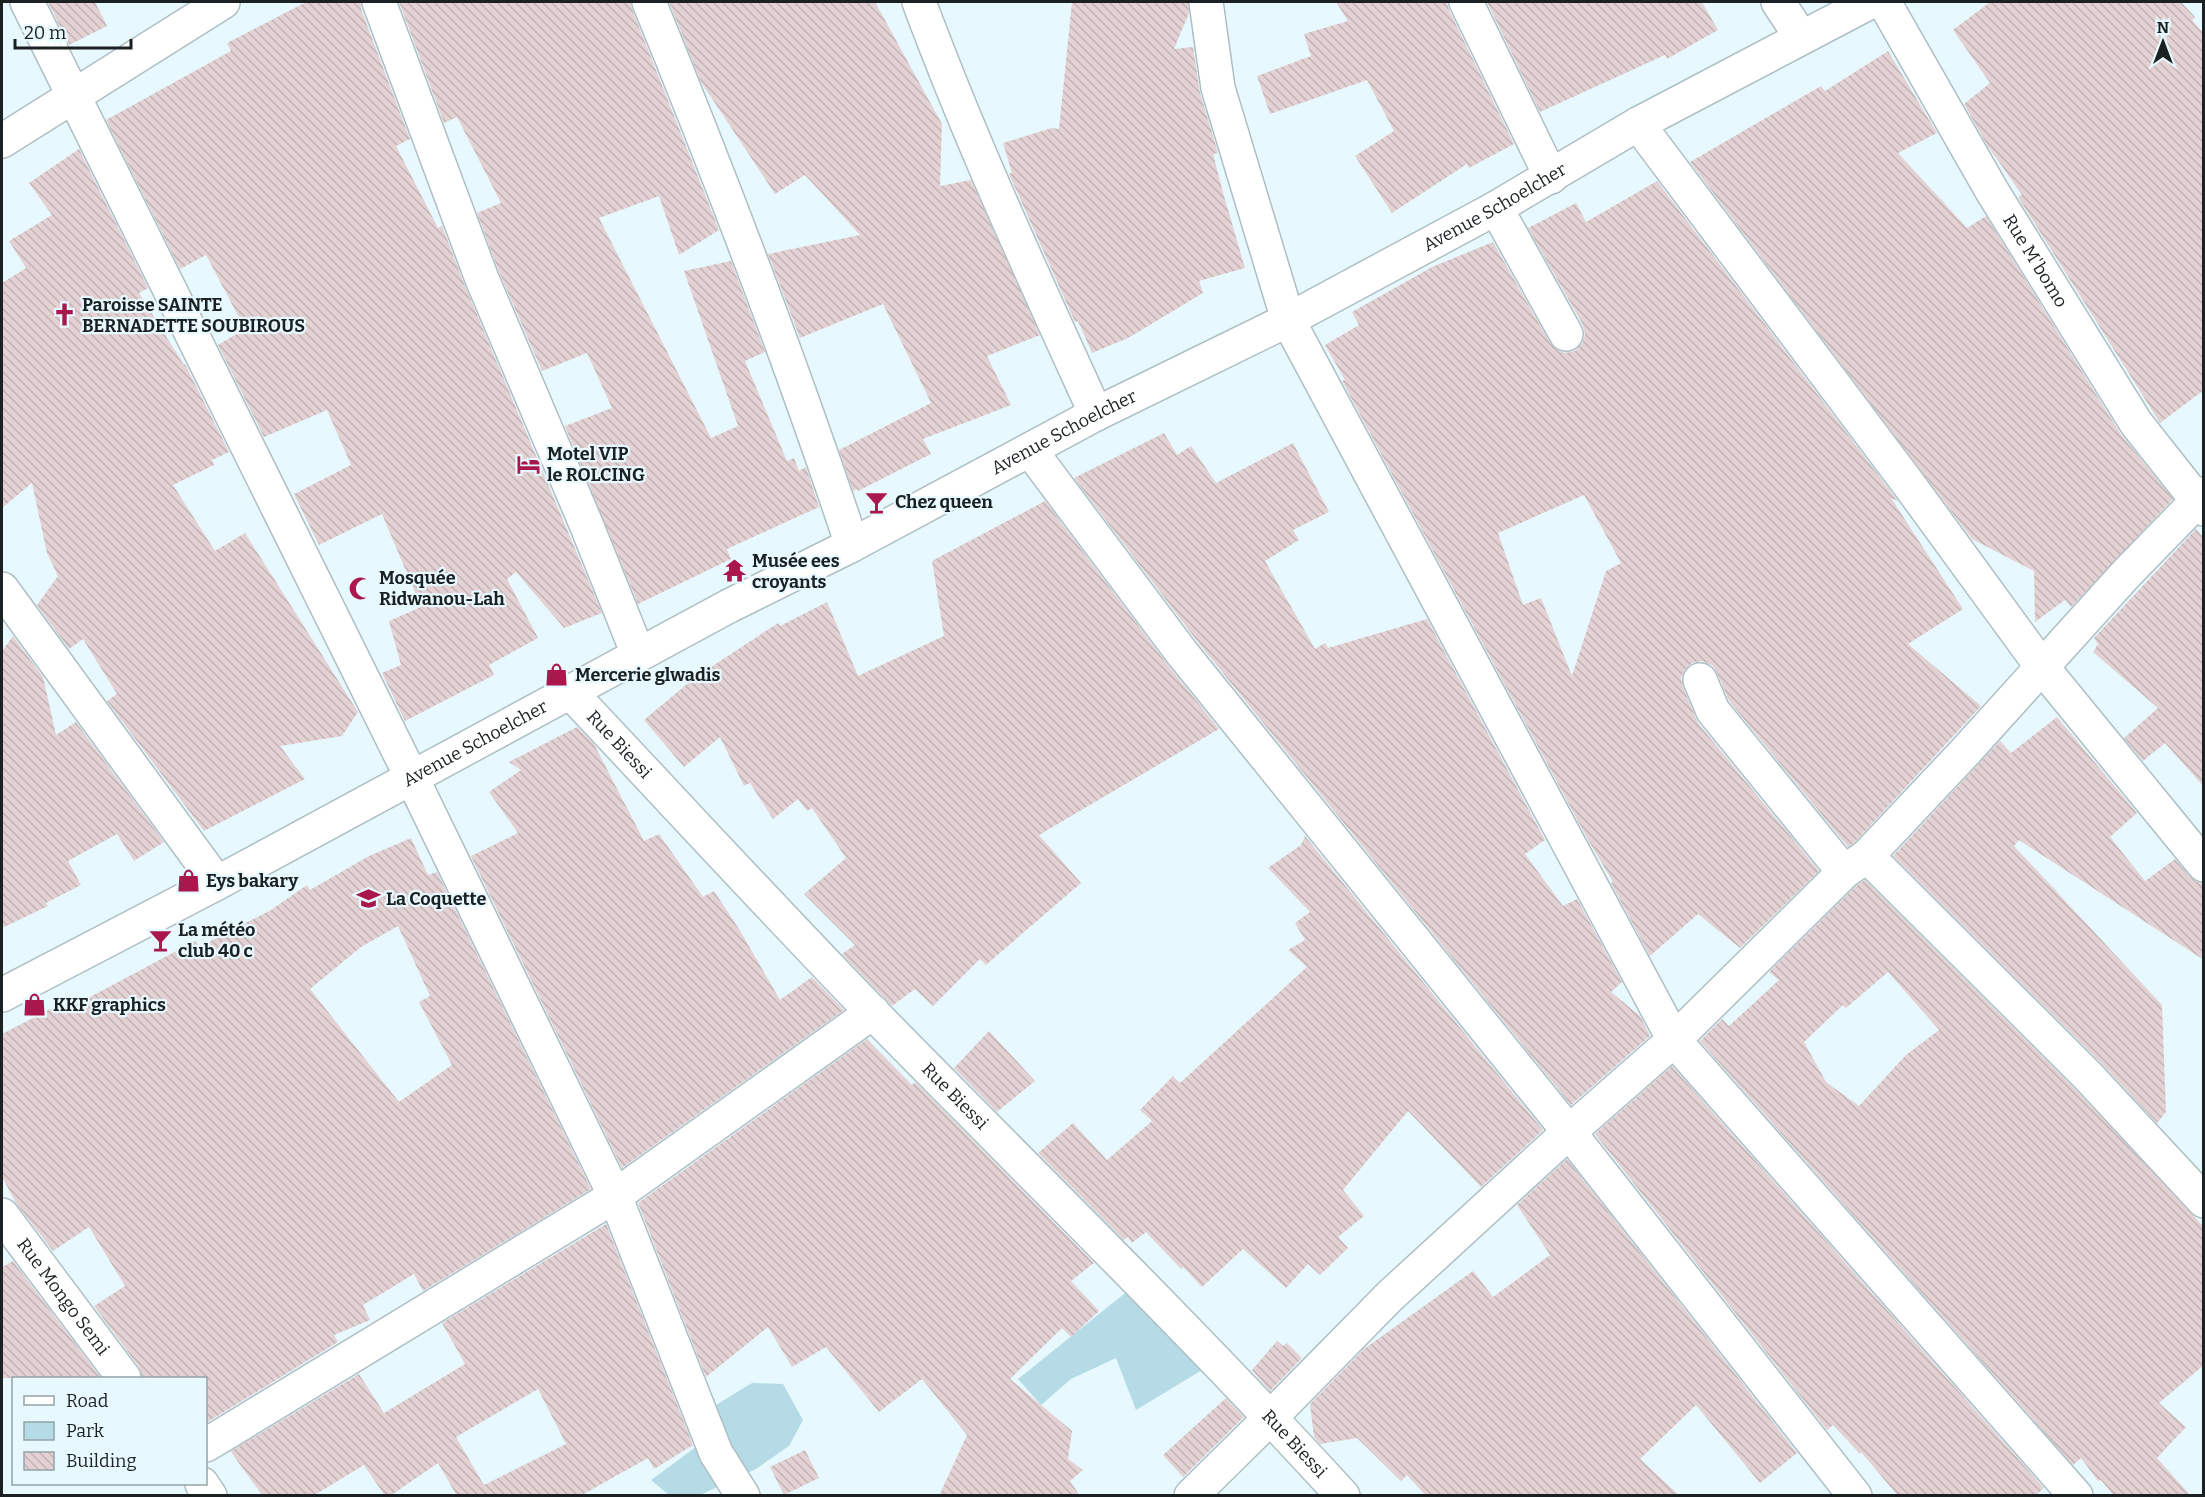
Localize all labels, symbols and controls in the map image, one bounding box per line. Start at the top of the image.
scale bar [15,12,130,50]
north arrow [2133,12,2193,72]
text: N [2157,18,2169,37]
text: 20 m [24,22,66,44]
street label: Avenue Schoelcher [1419,158,1570,256]
street label: Rue M'bomo [1998,210,2073,311]
place label: Paroisse SAINTE BERNADETTE SOUBIROUS [82,294,305,337]
church icon: Paroisse SAINTE BERNADETTE SOUBIROUS [51,302,77,328]
street label: Avenue Schoelcher [987,385,1140,479]
place label: Motel VIP le ROLCING [547,443,645,486]
hotel icon: Motel VIP le ROLCING [516,451,542,477]
bar icon: Chez queen [864,489,890,515]
place label: Chez queen [895,491,993,513]
place label: Musée ees croyants [752,550,840,593]
temple icon: Musée ees croyants [721,558,747,584]
place label: Mosquée Ridwanou-Lah [379,567,505,610]
mosque icon: Mosquée Ridwanou-Lah [348,575,374,601]
shop icon: Mercerie glwadis [544,662,570,688]
place label: Mercerie glwadis [575,664,720,686]
street label: Avenue Schoelcher [399,695,551,791]
street label: Rue Biessi [582,706,656,783]
shop icon: Eys bakary [175,868,201,894]
place label: Eys bakary [206,870,299,892]
school or university icon: La Coquette [355,886,381,912]
place label: La Coquette [386,888,486,910]
place label: La météo club 40 c [178,919,255,962]
bar icon: La météo club 40 c [147,927,173,953]
shop icon: KKF graphics [22,992,48,1018]
place label: KKF graphics [53,994,166,1016]
street label: Rue Biessi [917,1058,993,1134]
street label: Rue Mongo Semi [12,1234,114,1359]
legend [12,1377,207,1485]
text: Road [66,1390,109,1412]
street label: Rue Biessi [1257,1405,1332,1482]
text: Park [66,1420,105,1442]
text: Building [66,1450,137,1472]

